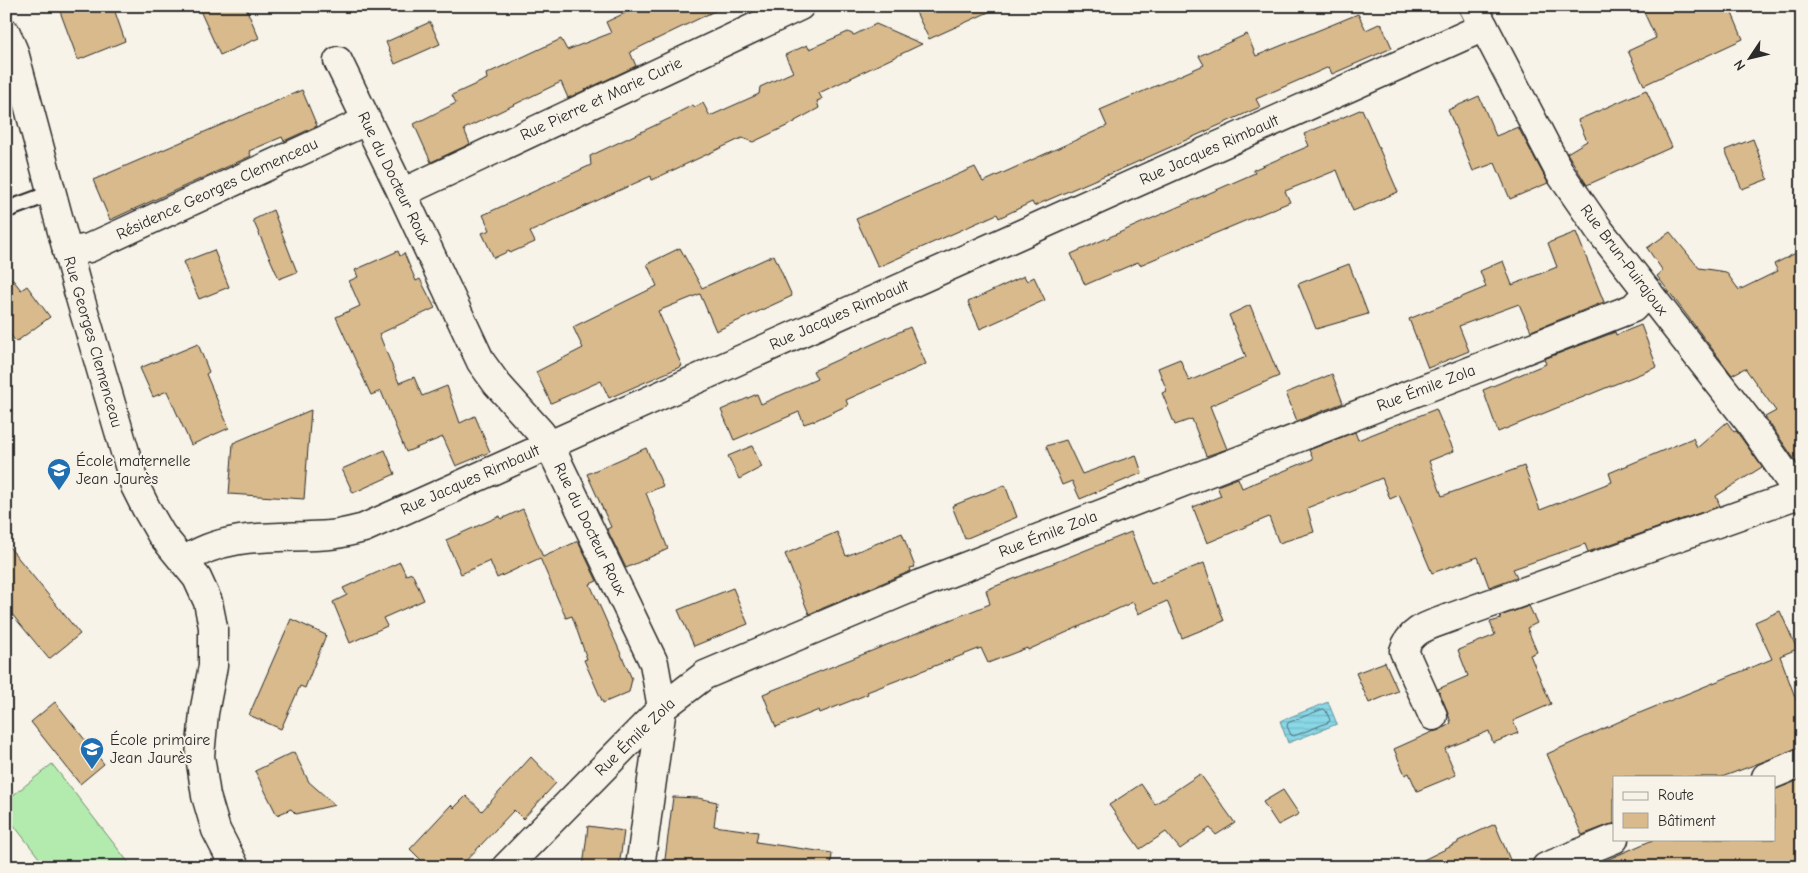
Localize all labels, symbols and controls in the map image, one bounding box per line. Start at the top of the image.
north arrow [1726,32,1776,82]
street label: Rue Pierre et Marie Curie [517,54,685,144]
text: N [1730,57,1749,74]
street label: Rue du Docteur Roux [354,109,434,247]
street label: Rue Jacques Rimbault [1137,111,1282,189]
street label: Résidence Georges Clemenceau [114,134,320,244]
street label: Rue Brun-Puirajoux [1577,201,1672,319]
street label: Rue Georges Clemenceau [60,254,126,430]
street label: Rue Jacques Rimbault [767,276,912,354]
street label: Rue Émile Zola [1374,360,1478,415]
street label: Rue Jacques Rimbault [398,441,543,519]
place label: École maternelle Jean Jaurès [76,451,191,488]
school or university icon: École maternelle Jean Jaurès [46,457,72,491]
street label: Rue du Docteur Roux [550,460,630,598]
street label: Rue Émile Zola [996,506,1100,561]
street label: Rue Émile Zola [591,694,679,780]
place label: École primaire Jean Jaurès [110,730,210,767]
school or university icon: École primaire Jean Jaurès [79,736,105,770]
legend [1613,776,1776,840]
text: Route [1658,786,1694,804]
text: Bâtiment [1658,812,1716,830]

